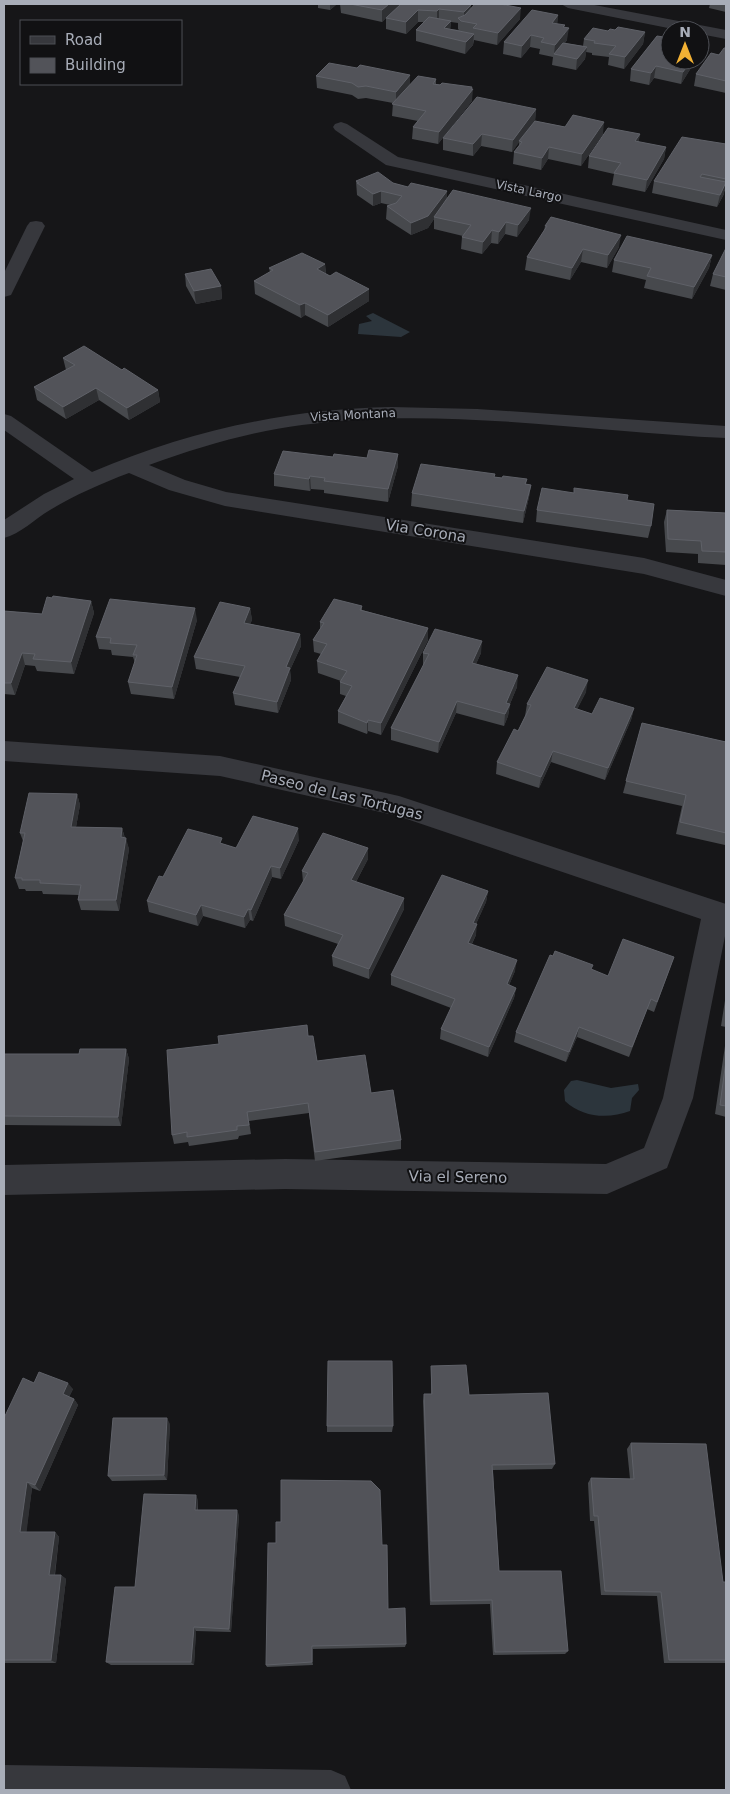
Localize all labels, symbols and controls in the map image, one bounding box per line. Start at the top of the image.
legend [20,20,182,85]
north arrow [660,20,710,70]
text: N [679,24,691,40]
text: Road [65,31,103,49]
text: Building [65,56,126,74]
street label: Vista Largo [495,177,563,205]
street label: Vista Montana [310,406,396,424]
street label: Via Corona [384,516,468,546]
street label: Paseo de Las Tortugas [259,766,425,824]
street label: Via el Sereno [408,1167,508,1187]

